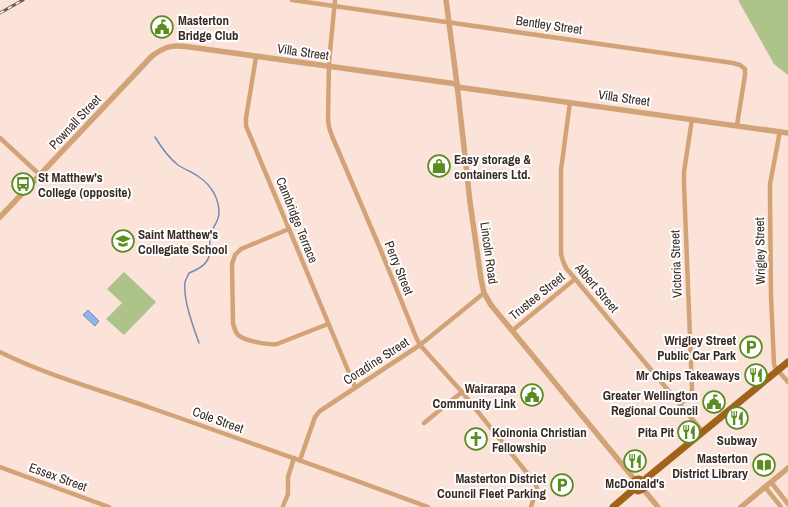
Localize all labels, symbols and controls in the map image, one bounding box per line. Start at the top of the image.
place label: Masterton Bridge Club [178,12,238,44]
street label: Bentley Street [515,12,583,38]
public building icon: Masterton Bridge Club [149,14,175,40]
street label: Villa Street [276,40,330,64]
street label: Villa Street [597,86,651,110]
street label: Pownall Street [45,91,105,153]
place label: Easy storage & containers Ltd. [454,151,531,183]
shop icon: Easy storage & containers Ltd. [426,153,452,179]
place label: St Matthew's College (opposite) [38,169,131,201]
bus stop icon: St Matthew's College (opposite) [10,171,36,197]
street label: Cambridge Terrace [272,175,322,265]
street label: Wrigley Street [751,217,769,285]
street label: Lincoln Road [476,221,502,285]
place label: Saint Matthew's Collegiate School [138,226,227,258]
school or university icon: Saint Matthew's Collegiate School [110,228,136,254]
street label: Victoria Street [666,230,686,298]
street label: Perry Street [380,238,418,298]
street label: Albert Street [571,259,623,316]
street label: Trustee Street [506,268,568,324]
place label: Wrigley Street Public Car Park [657,332,736,364]
street label: Coradine Street [340,333,412,389]
parking icon: Wrigley Street Public Car Park [738,334,764,360]
restaurant icon: Mr Chips Takeaways [743,362,769,388]
place label: Mr Chips Takeaways [636,367,740,384]
place label: Wairarapa Community Link [432,380,516,412]
public building icon: Wairarapa Community Link [519,382,545,408]
place label: Greater Wellington Regional Council [603,387,698,419]
public building icon: Greater Wellington Regional Council [701,389,727,415]
street label: Cole Street [190,403,246,437]
restaurant icon: Subway [724,405,750,431]
restaurant icon: Pita Pit [676,419,702,445]
place label: Koinonia Christian Fellowship [492,424,587,456]
place label: Pita Pit [638,424,674,441]
church icon: Koinonia Christian Fellowship [463,426,489,452]
place label: Subway [717,432,757,449]
restaurant icon: McDonald's [622,448,648,474]
place label: Masterton District Library [672,450,748,482]
library icon: Masterton District Library [751,452,777,478]
street label: Essex Street [27,459,89,495]
place label: Masterton District Council Fleet Parking [437,470,546,502]
parking icon: Masterton District Council Fleet Parking [549,472,575,498]
place label: McDonald's [605,475,665,492]

